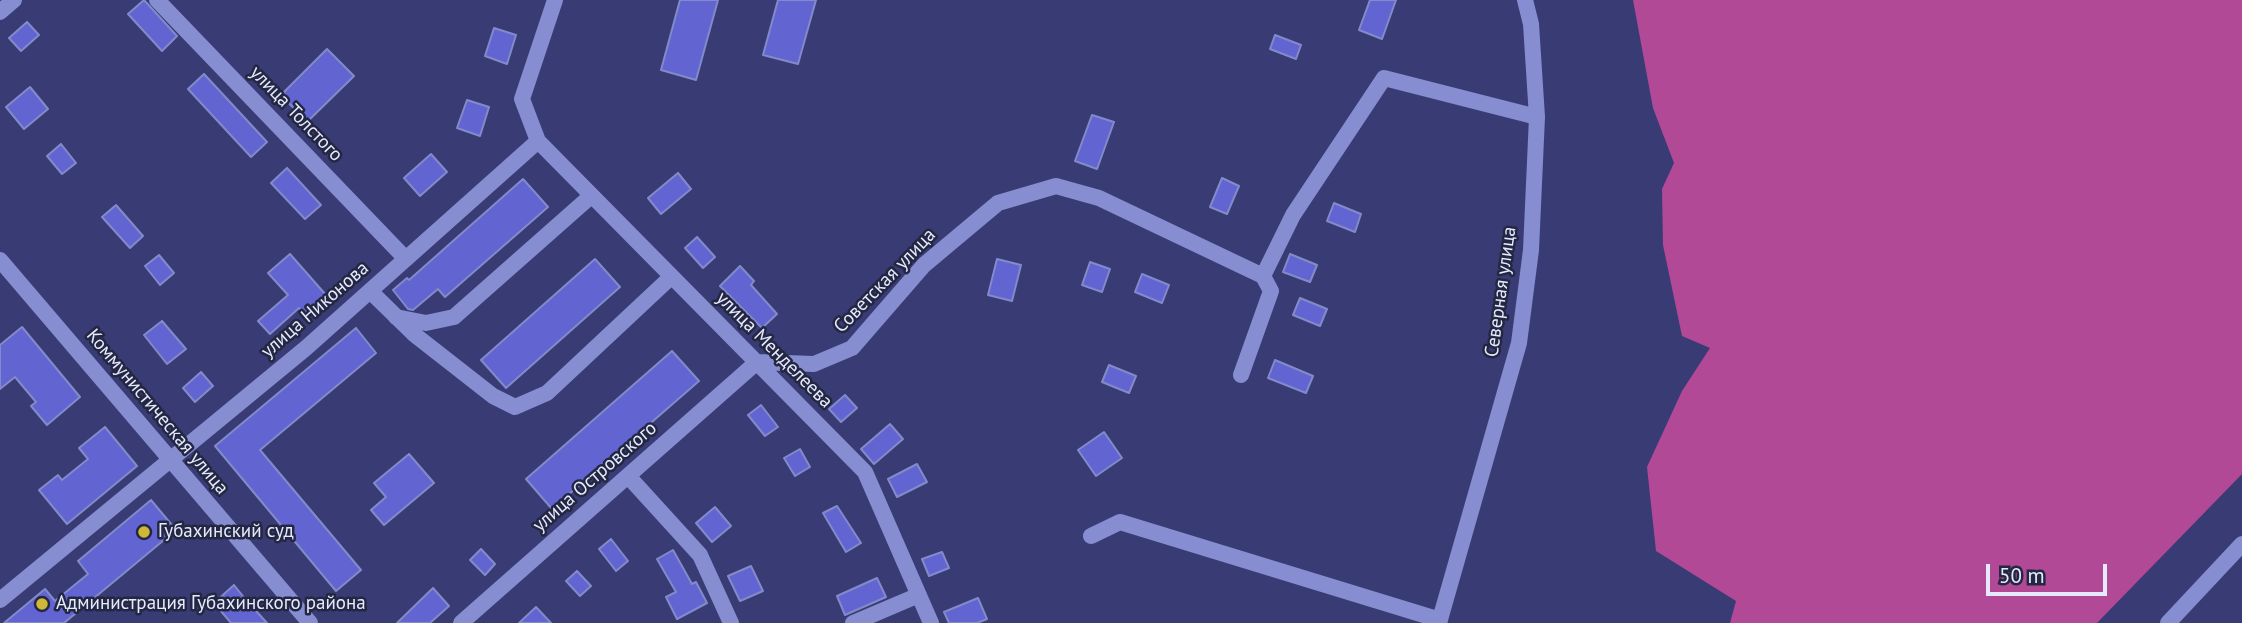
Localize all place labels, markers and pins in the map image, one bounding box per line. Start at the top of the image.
place label: Губахинский суд [158,521,294,543]
marker: Губахинский суд [136,524,152,540]
place label: Администрация Губахинского района [56,593,366,615]
marker: Администрация Губахинского района [34,596,50,612]

